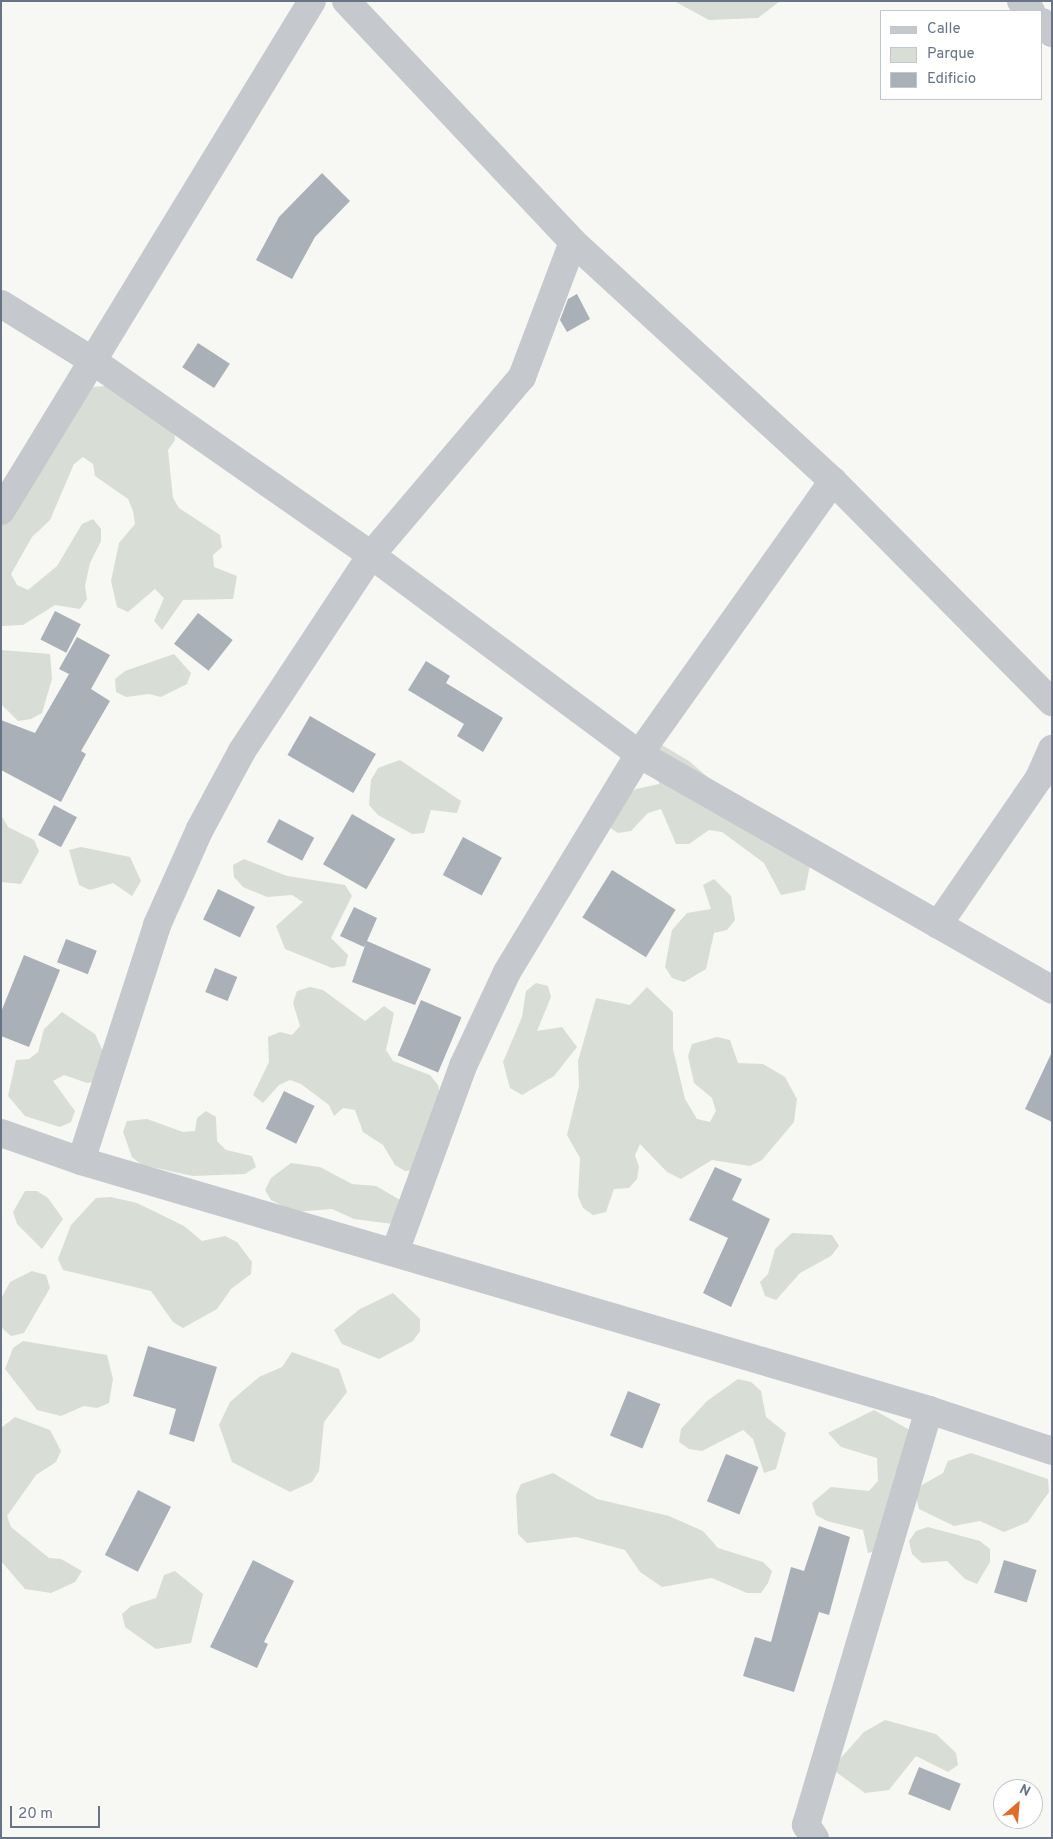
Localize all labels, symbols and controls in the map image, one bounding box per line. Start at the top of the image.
legend [880,10,1043,100]
text: Calle [927,20,961,39]
text: Parque [927,45,975,64]
text: Edificio [927,70,976,89]
north arrow [993,1779,1043,1829]
text: N [1016,1781,1033,1801]
scale bar [12,1796,102,1828]
text: 20 m [18,1805,53,1824]

